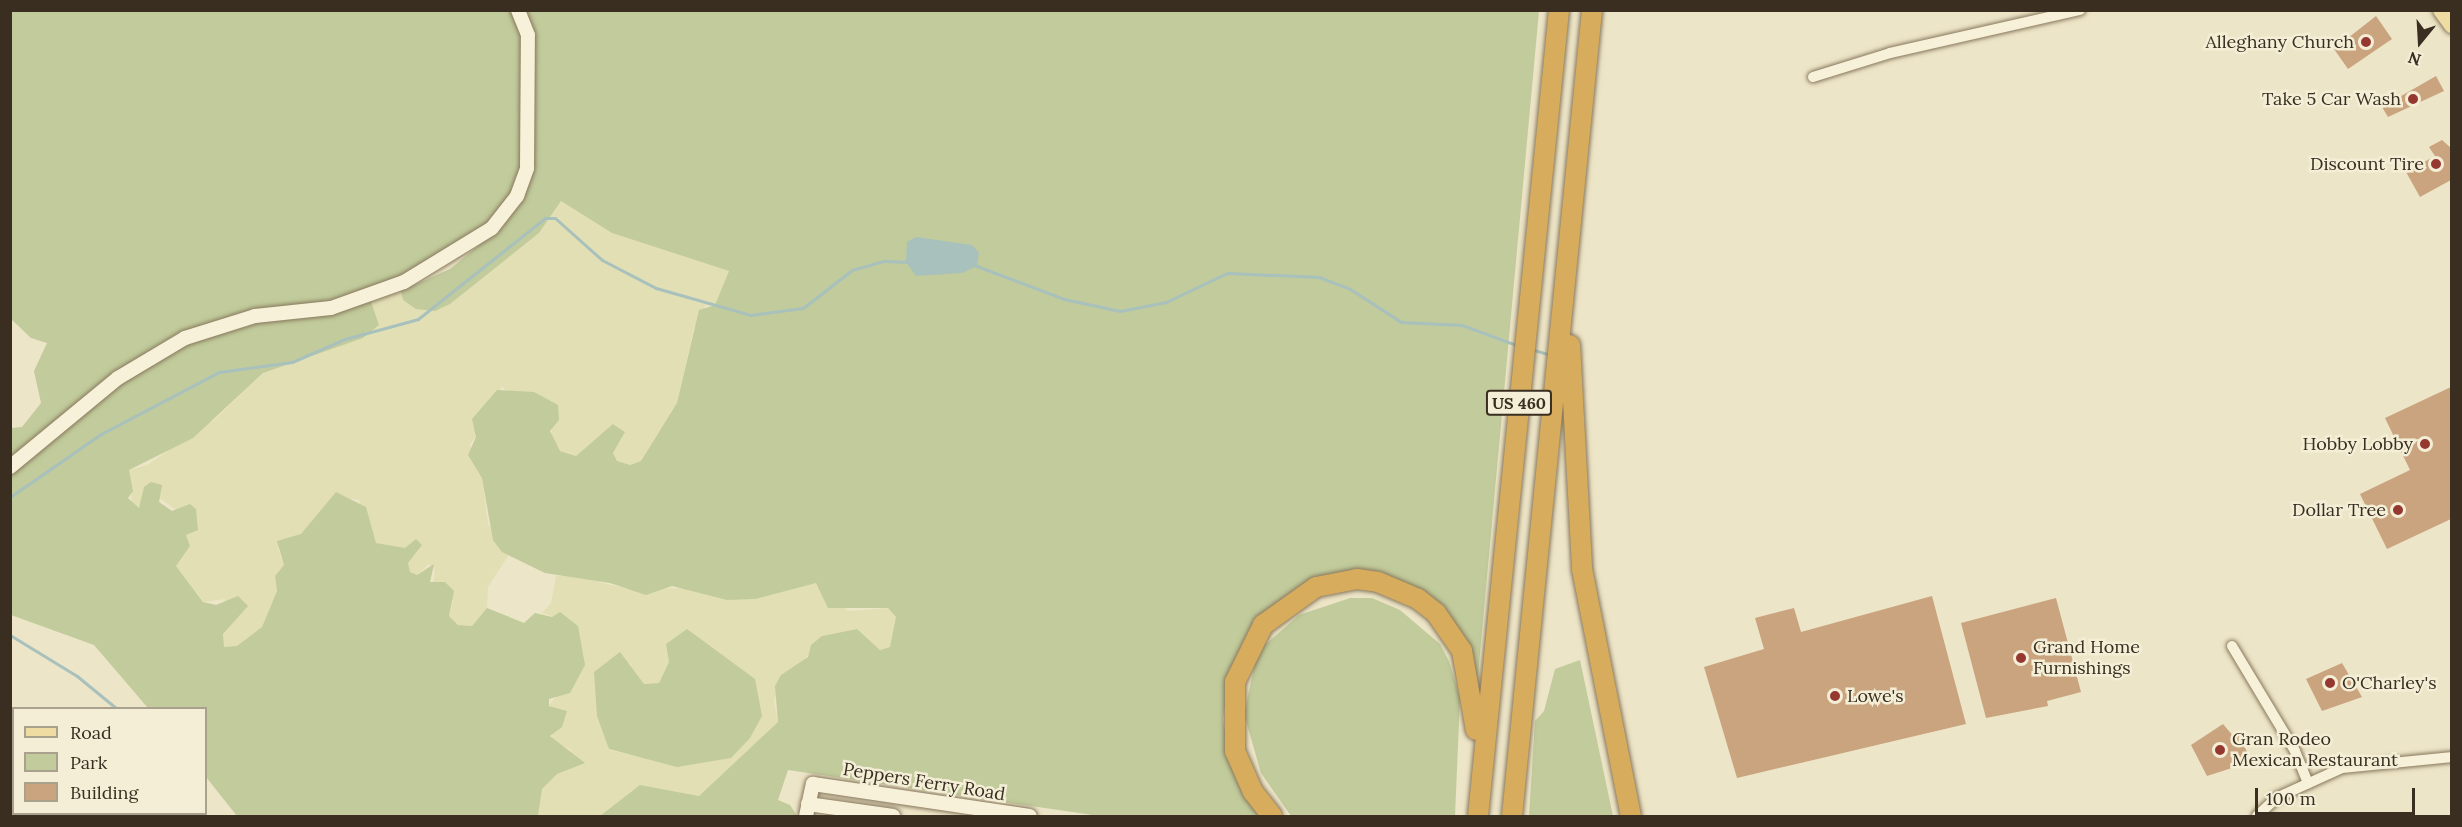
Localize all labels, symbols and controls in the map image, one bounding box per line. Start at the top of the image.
north arrow [2390,12,2450,72]
place label: Alleghany Church [2206,31,2354,53]
marker: Alleghany Church [2359,35,2373,49]
text: N [2405,48,2423,71]
place label: Take 5 Car Wash [2262,88,2401,110]
marker: Take 5 Car Wash [2406,92,2420,106]
place label: Discount Tire [2310,153,2424,175]
marker: Discount Tire [2429,157,2443,171]
road number: US 460 [1484,390,1553,416]
place label: Hobby Lobby [2303,433,2413,455]
marker: Hobby Lobby [2418,437,2432,451]
place label: Dollar Tree [2292,499,2386,521]
marker: Dollar Tree [2391,503,2405,517]
place label: Grand Home Furnishings [2033,637,2140,680]
marker: Grand Home Furnishings [2014,651,2028,665]
place label: O'Charley's [2342,672,2437,694]
marker: O'Charley's [2323,676,2337,690]
place label: Lowe's [1847,685,1904,707]
marker: Lowe's [1828,689,1842,703]
legend [12,707,207,815]
text: Road [70,721,112,744]
place label: Gran Rodeo Mexican Restaurant [2232,729,2398,771]
marker: Gran Rodeo Mexican Restaurant [2213,743,2227,757]
text: Park [70,751,107,774]
street label: Peppers Ferry Road [841,759,1007,805]
scale bar [2258,776,2418,814]
text: Building [70,781,138,804]
text: 100 m [2266,787,2316,810]

